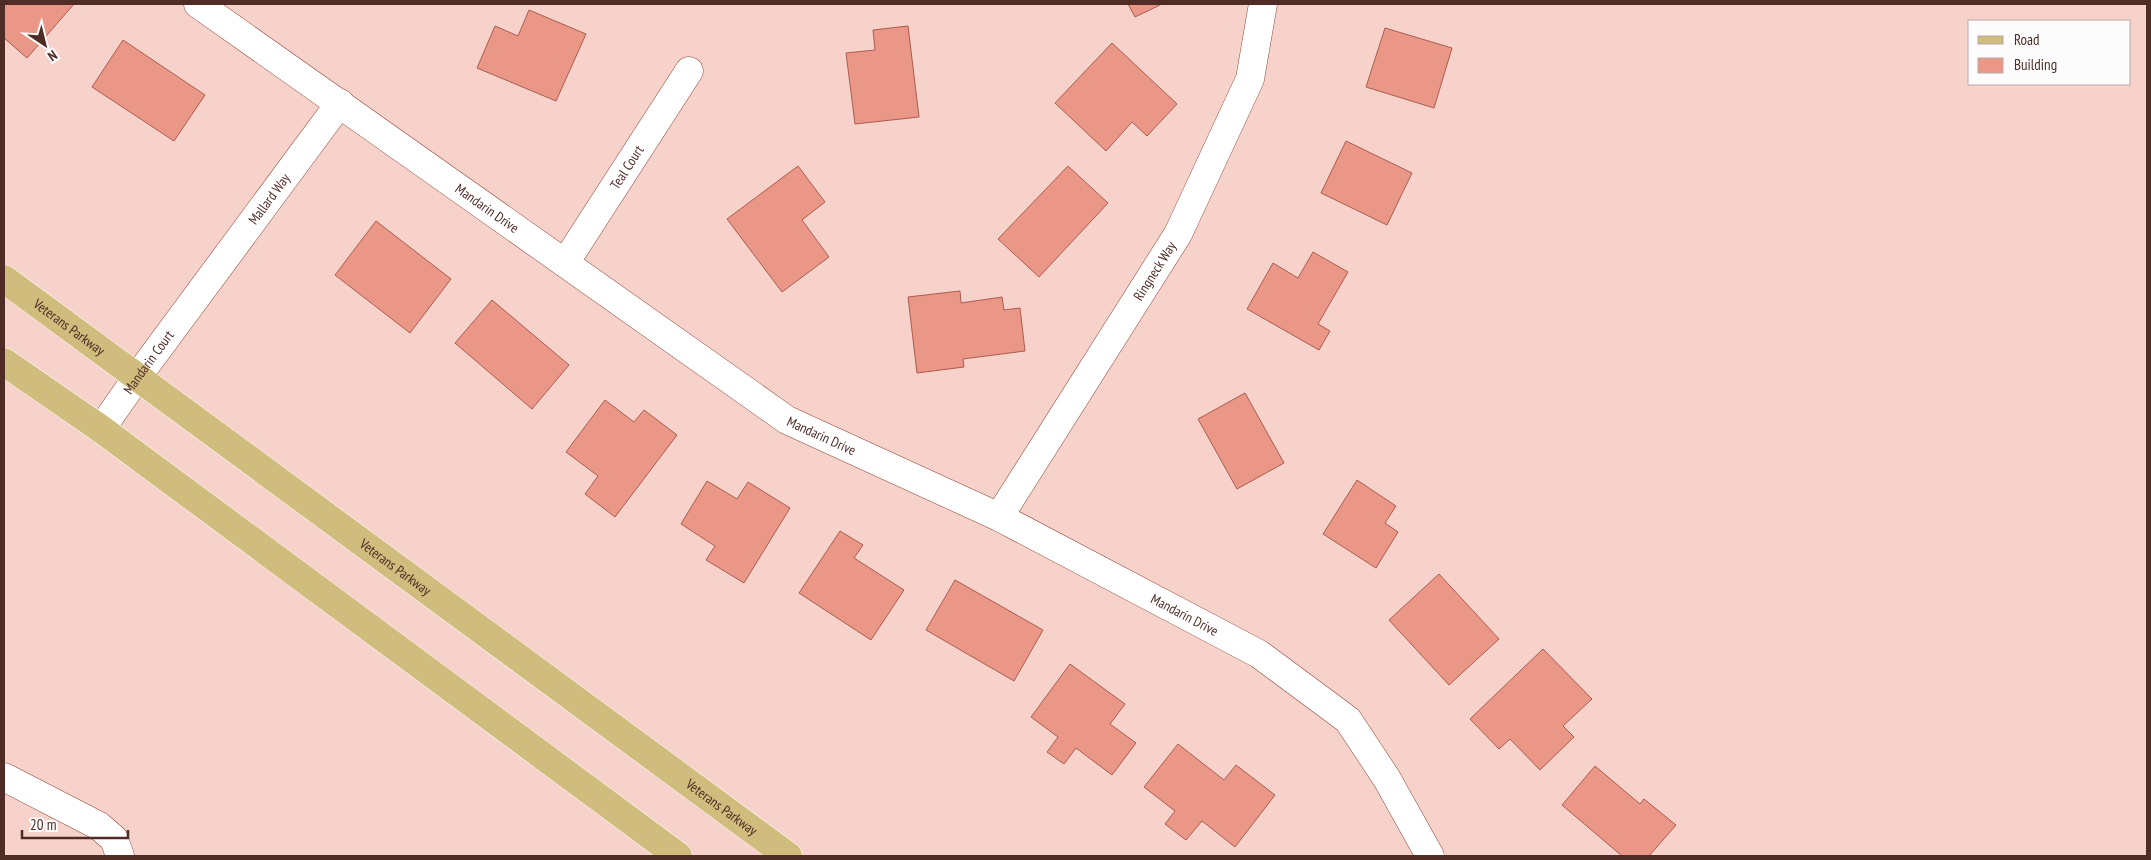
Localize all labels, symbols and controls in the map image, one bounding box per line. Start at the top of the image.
north arrow [20,20,70,70]
legend [1968,20,2131,85]
text: Road [2014,30,2040,49]
text: N [44,46,61,65]
text: Building [2014,55,2057,74]
street label: Teal Court [606,142,648,193]
street label: Mallard Way [244,169,294,228]
street label: Mandarin Drive [452,180,523,237]
street label: Ringneck Way [1129,238,1180,304]
street label: Veterans Parkway [29,294,109,360]
street label: Mandarin Court [119,327,178,397]
street label: Mandarin Drive [784,412,859,459]
street label: Veterans Parkway [355,534,435,600]
street label: Mandarin Drive [1148,590,1222,640]
street label: Veterans Parkway [681,774,762,840]
scale bar [22,808,129,840]
text: 20 m [30,815,56,834]

